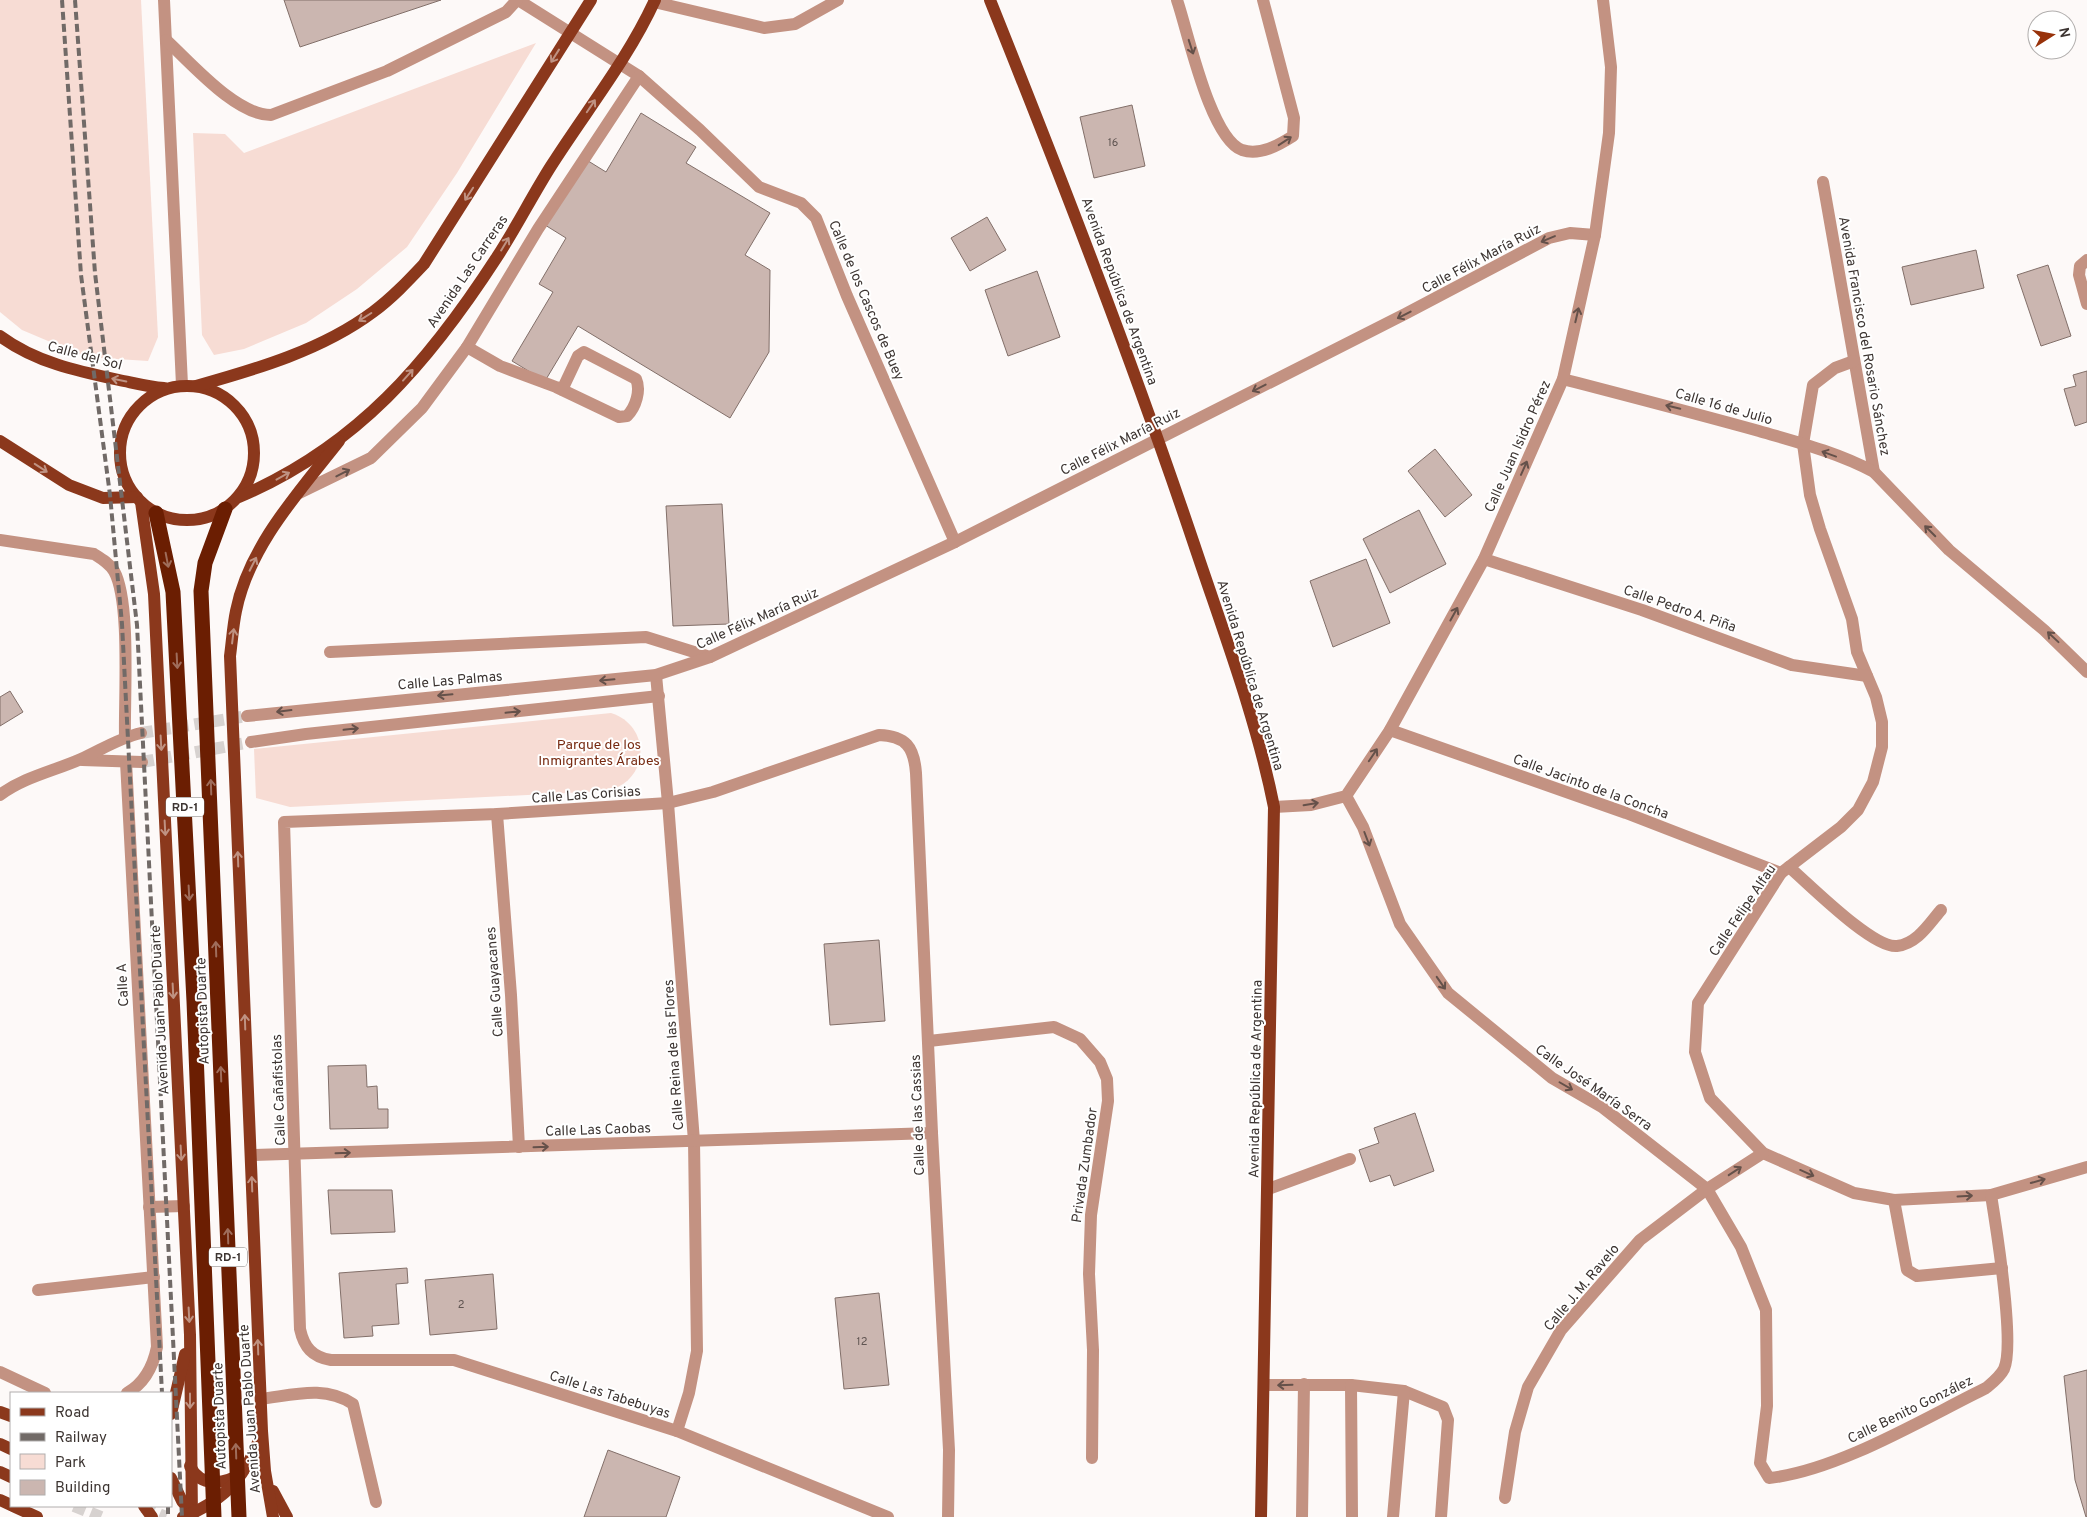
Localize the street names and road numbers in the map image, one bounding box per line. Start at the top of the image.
street label: Avenida República de Argentina [1077,195,1160,388]
street label: Avenida Las Carreras [424,212,512,331]
street label: Avenida Francisco del Rosario Sánchez [1834,215,1893,457]
street label: Calle de los Cascos de Buey [824,218,907,383]
street label: Calle Félix María Ruiz [1419,221,1544,298]
street label: Calle del Sol [45,338,124,375]
street label: Calle Juan Isidro Pérez [1482,378,1555,515]
street label: Calle 16 de Julio [1673,385,1775,430]
street label: Calle Félix María Ruiz [1058,405,1183,480]
street label: Avenida República de Argentina [1212,578,1287,773]
street label: Calle Pedro A. Piña [1621,582,1738,637]
street label: Calle Félix María Ruiz [694,585,821,654]
street label: Calle Las Palmas [397,668,503,695]
street label: Calle Jacinto de la Concha [1510,751,1671,824]
street label: Calle Las Corisias [531,783,641,808]
road number: RD-1 [166,798,204,816]
street label: Calle Felipe Alfau [1706,862,1780,960]
street label: Avenida Juan Pablo Duarte [148,925,173,1095]
street label: Calle Guayacanes [483,926,508,1038]
street label: Autopista Duarte [193,957,214,1065]
street label: Calle A [114,963,133,1007]
street label: Calle Reina de las Flores [661,979,688,1131]
street label: Avenida República de Argentina [1246,980,1267,1178]
street label: Calle Cañafistolas [269,1034,290,1146]
street label: Calle José María Serra [1531,1041,1655,1135]
street label: Calle de las Cassias [908,1054,929,1176]
street label: Privada Zumbador [1069,1106,1102,1224]
street label: Calle Las Caobas [545,1120,651,1141]
street label: Calle J. M. Ravelo [1541,1241,1624,1335]
road number: RD-1 [209,1248,247,1266]
street label: Avenida Juan Pablo Duarte [236,1324,265,1494]
street label: Autopista Duarte [210,1362,231,1470]
street label: Calle Las Tabebuyas [547,1368,672,1423]
street label: Calle Benito González [1845,1373,1976,1448]

